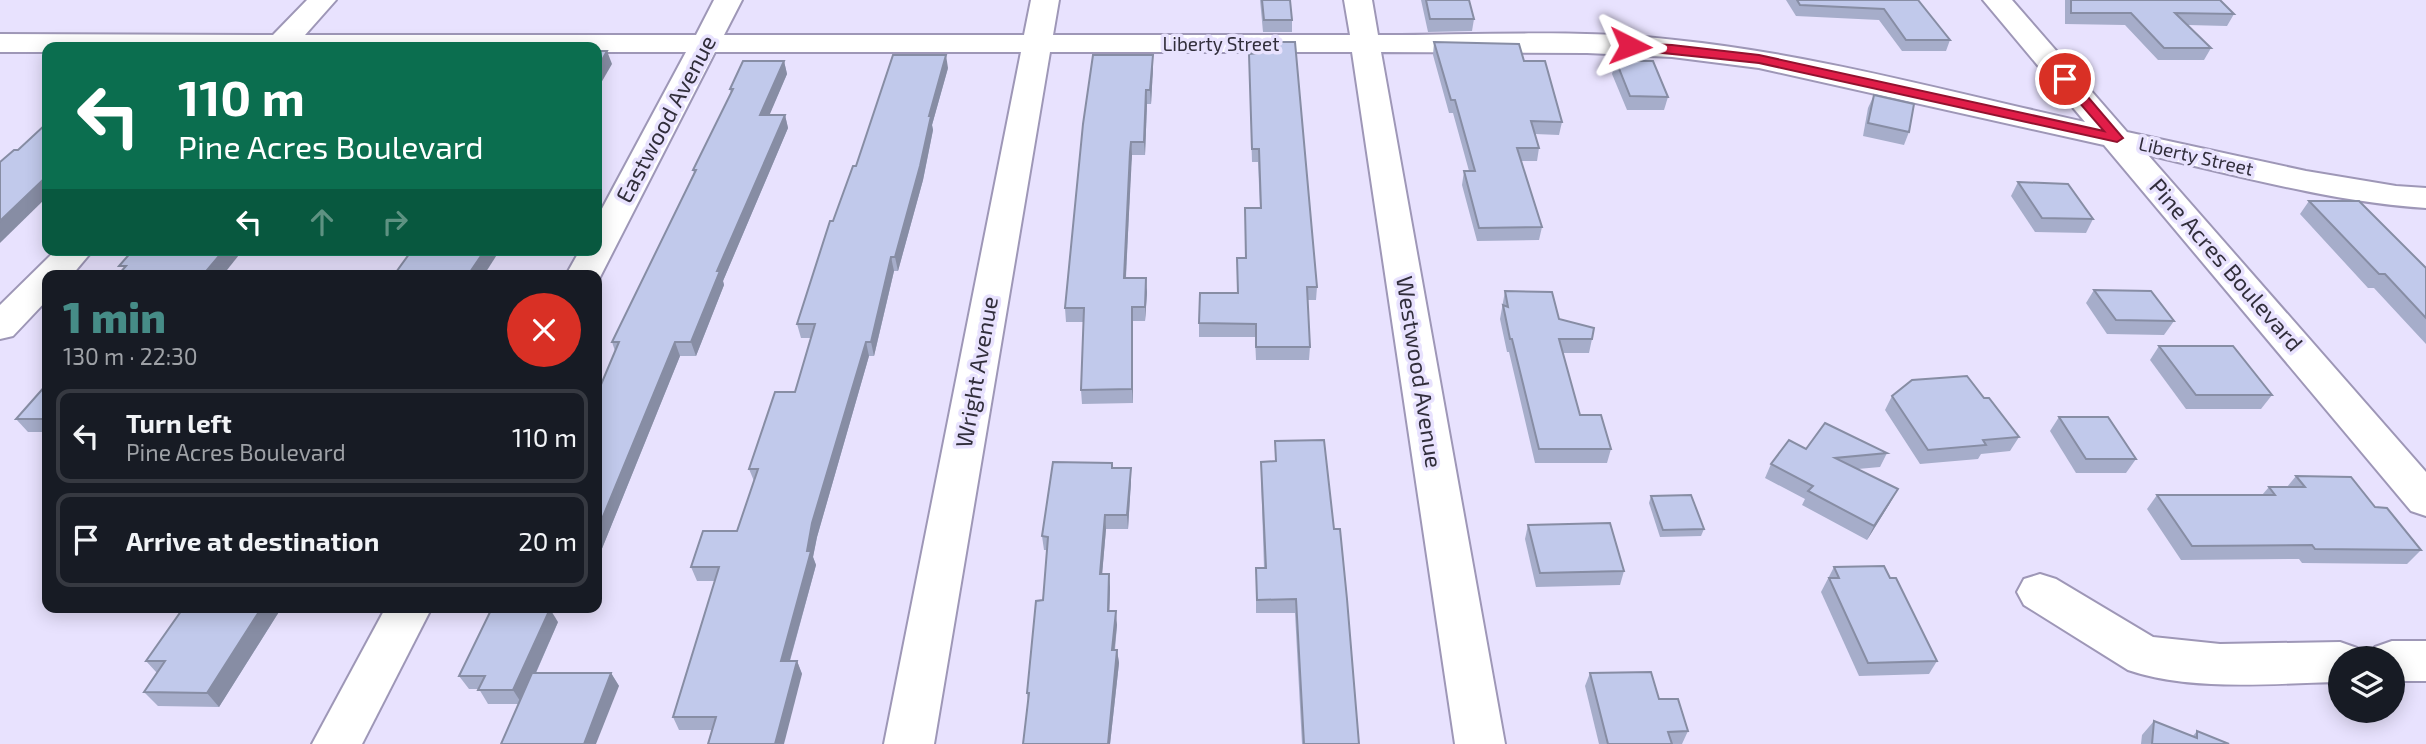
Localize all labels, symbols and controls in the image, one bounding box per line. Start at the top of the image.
position arrow [1593,9,1667,83]
street label: Eastwood Avenue [609,30,721,207]
street label: Liberty Street [1162,32,1280,55]
pin [2035,49,2095,109]
icon: arrive [2046,60,2084,98]
text: 110 m [178,67,305,126]
icon: left [63,70,154,161]
text: Pine Acres Boulevard [178,127,484,165]
street label: Liberty Street [2137,131,2256,180]
street label: Pine Acres Boulevard [2144,172,2309,356]
icon: left [230,203,268,241]
icon: ahead [303,203,341,241]
icon: right [376,203,414,241]
street label: Westwood Avenue [1391,274,1449,470]
text: 1 min [63,291,166,341]
button: close [507,293,581,367]
street label: Wright Avenue [949,294,1003,450]
text: 130 m · 22:30 [63,342,198,370]
text: Turn left [126,407,232,438]
icon: left [67,417,105,455]
text: 110 m [512,421,577,452]
text: Pine Acres Boulevard [126,438,346,466]
icon: arrive [67,521,105,559]
text: Arrive at destination [126,525,379,556]
text: 20 m [518,525,577,556]
map controls [2328,646,2405,723]
button: layers [2328,646,2405,723]

